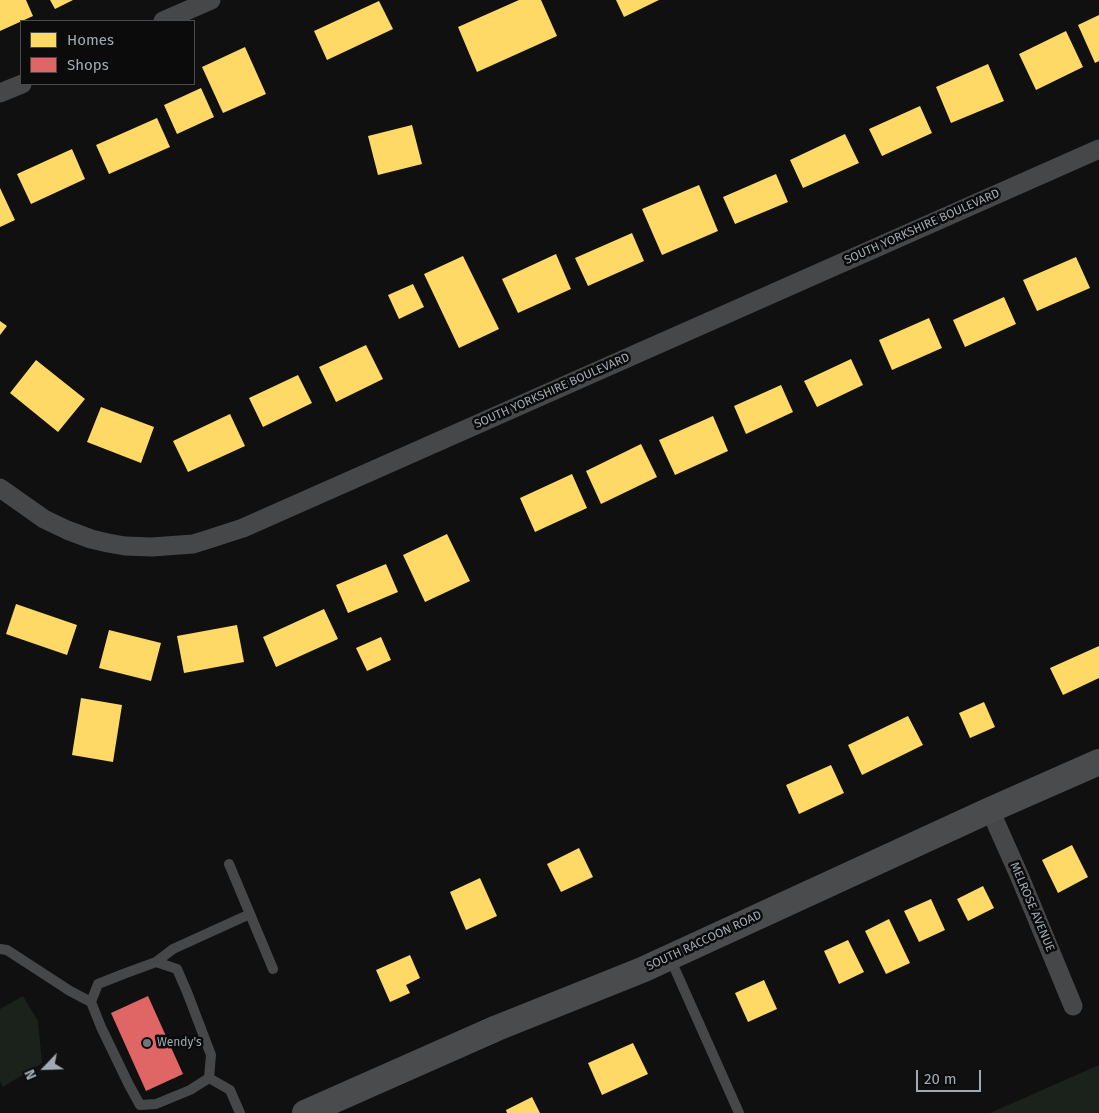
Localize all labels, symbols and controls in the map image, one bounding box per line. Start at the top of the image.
legend [20,20,195,85]
text: Homes [67,31,114,49]
text: Shops [67,56,109,74]
street label: SOUTH YORKSHIRE BOULEVARD [842,186,1002,268]
street label: SOUTH YORKSHIRE BOULEVARD [472,350,632,432]
street label: MELROSE AVENUE [1007,860,1057,954]
street label: SOUTH RACCOON ROAD [644,908,764,974]
place label: Wendy's [157,1036,202,1050]
marker: Wendy's [141,1037,153,1049]
north arrow [20,1043,70,1093]
scale bar [919,1060,984,1092]
text: N [21,1067,40,1082]
text: 20 m [924,1070,957,1088]

